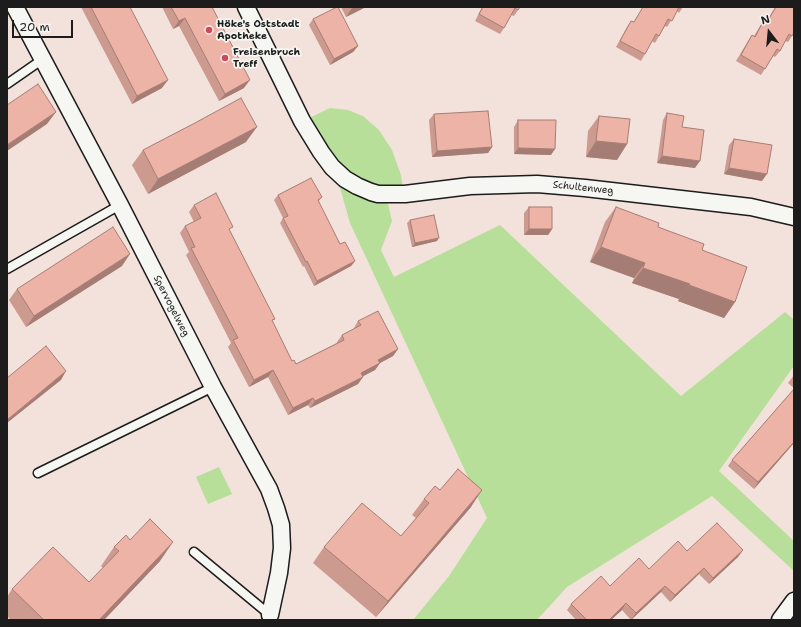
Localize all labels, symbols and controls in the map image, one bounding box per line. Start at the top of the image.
scale bar [14,12,75,38]
north arrow [749,12,789,52]
text: N [759,12,772,28]
place label: Höke's Oststadt Apotheke [217,18,299,42]
text: 20 m [19,19,50,35]
marker: Höke's Oststadt Apotheke [204,25,214,35]
place label: Freisenbruch Treff [233,46,300,70]
marker: Freisenbruch Treff [220,53,230,63]
street label: Schultenweg [552,179,614,197]
street label: Spervogelweg [150,273,192,339]

